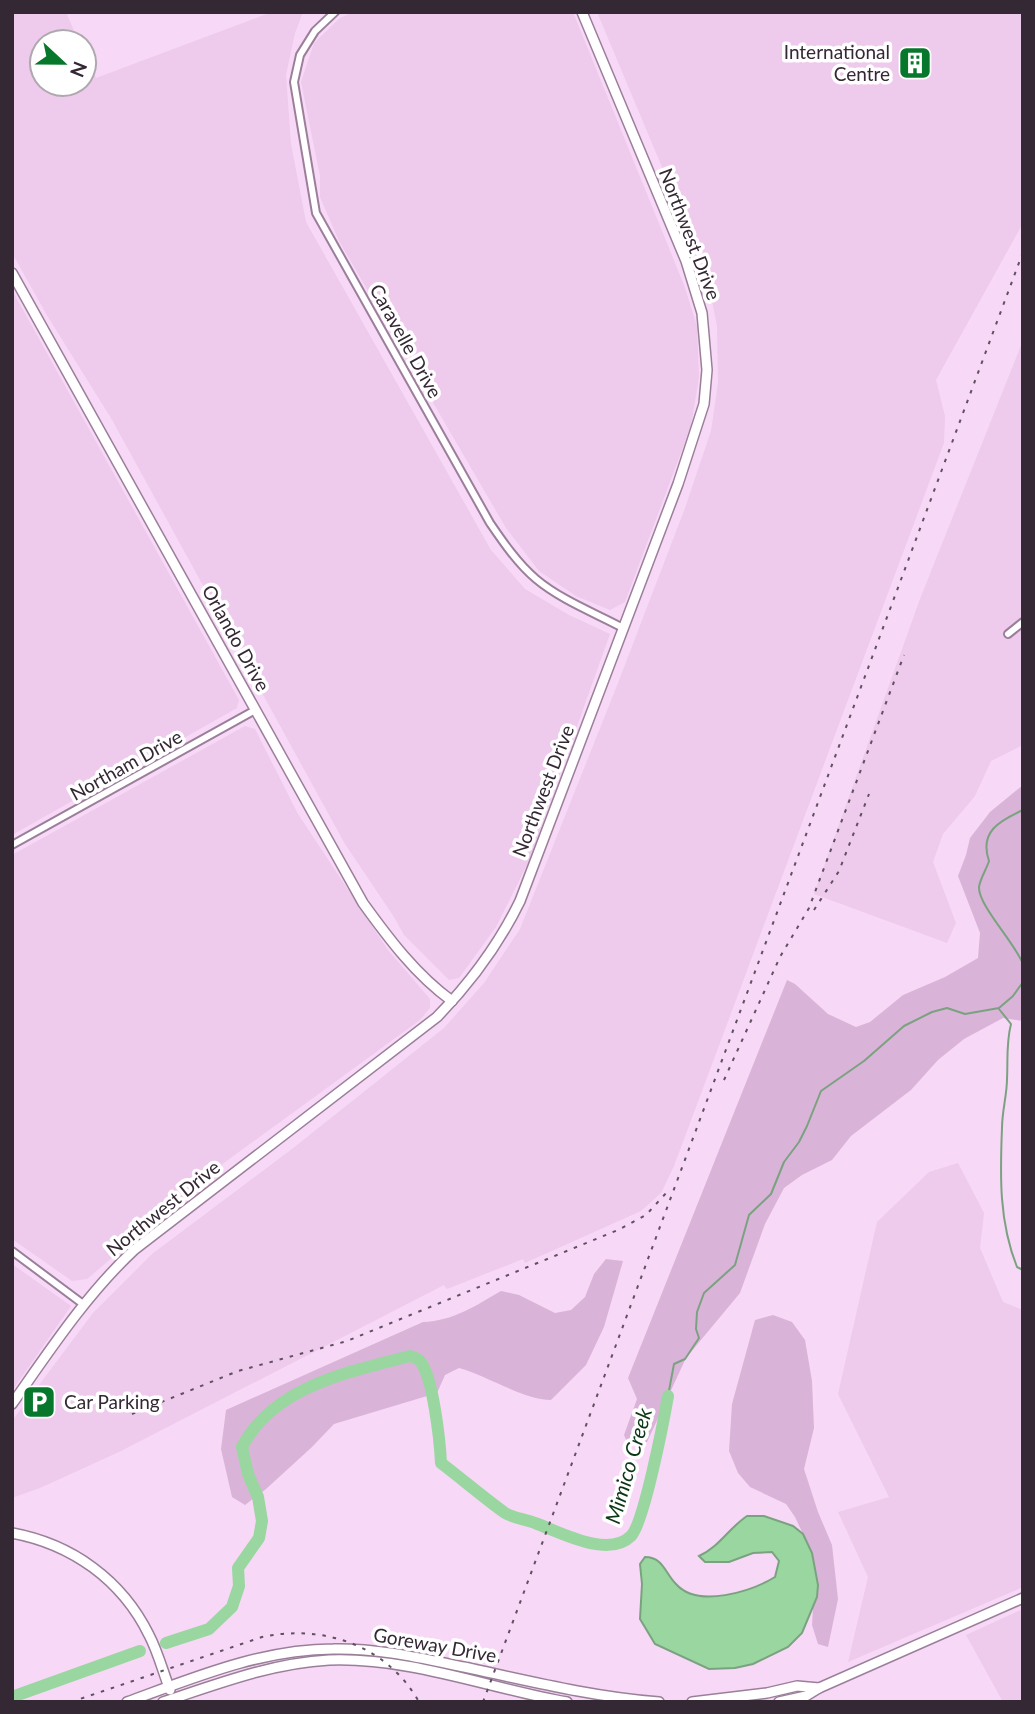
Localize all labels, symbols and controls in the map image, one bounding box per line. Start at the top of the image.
north arrow [28,28,98,98]
place label: International Centre [784,40,890,85]
building icon: International Centre [896,44,934,82]
text: N [66,58,93,81]
street label: Northwest Drive [655,165,726,303]
street label: Caravelle Drive [366,280,447,402]
street label: Orlando Drive [198,581,275,695]
street label: Northwest Drive [507,722,578,860]
street label: Northam Drive [66,724,186,805]
street label: Northwest Drive [101,1155,224,1260]
parking icon: Car Parking [20,1383,58,1421]
place label: Car Parking [64,1390,160,1413]
water label: Mimico Creek [599,1404,656,1526]
street label: Goreway Drive [372,1622,498,1667]

